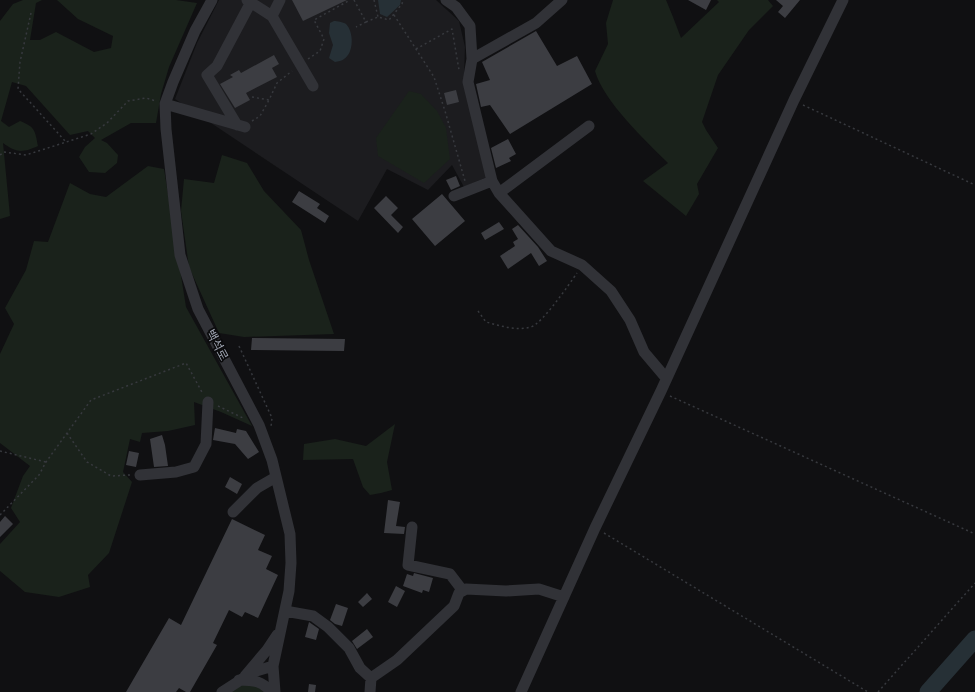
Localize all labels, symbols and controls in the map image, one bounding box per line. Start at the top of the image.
street label: 백석로 [203,327,231,363]

